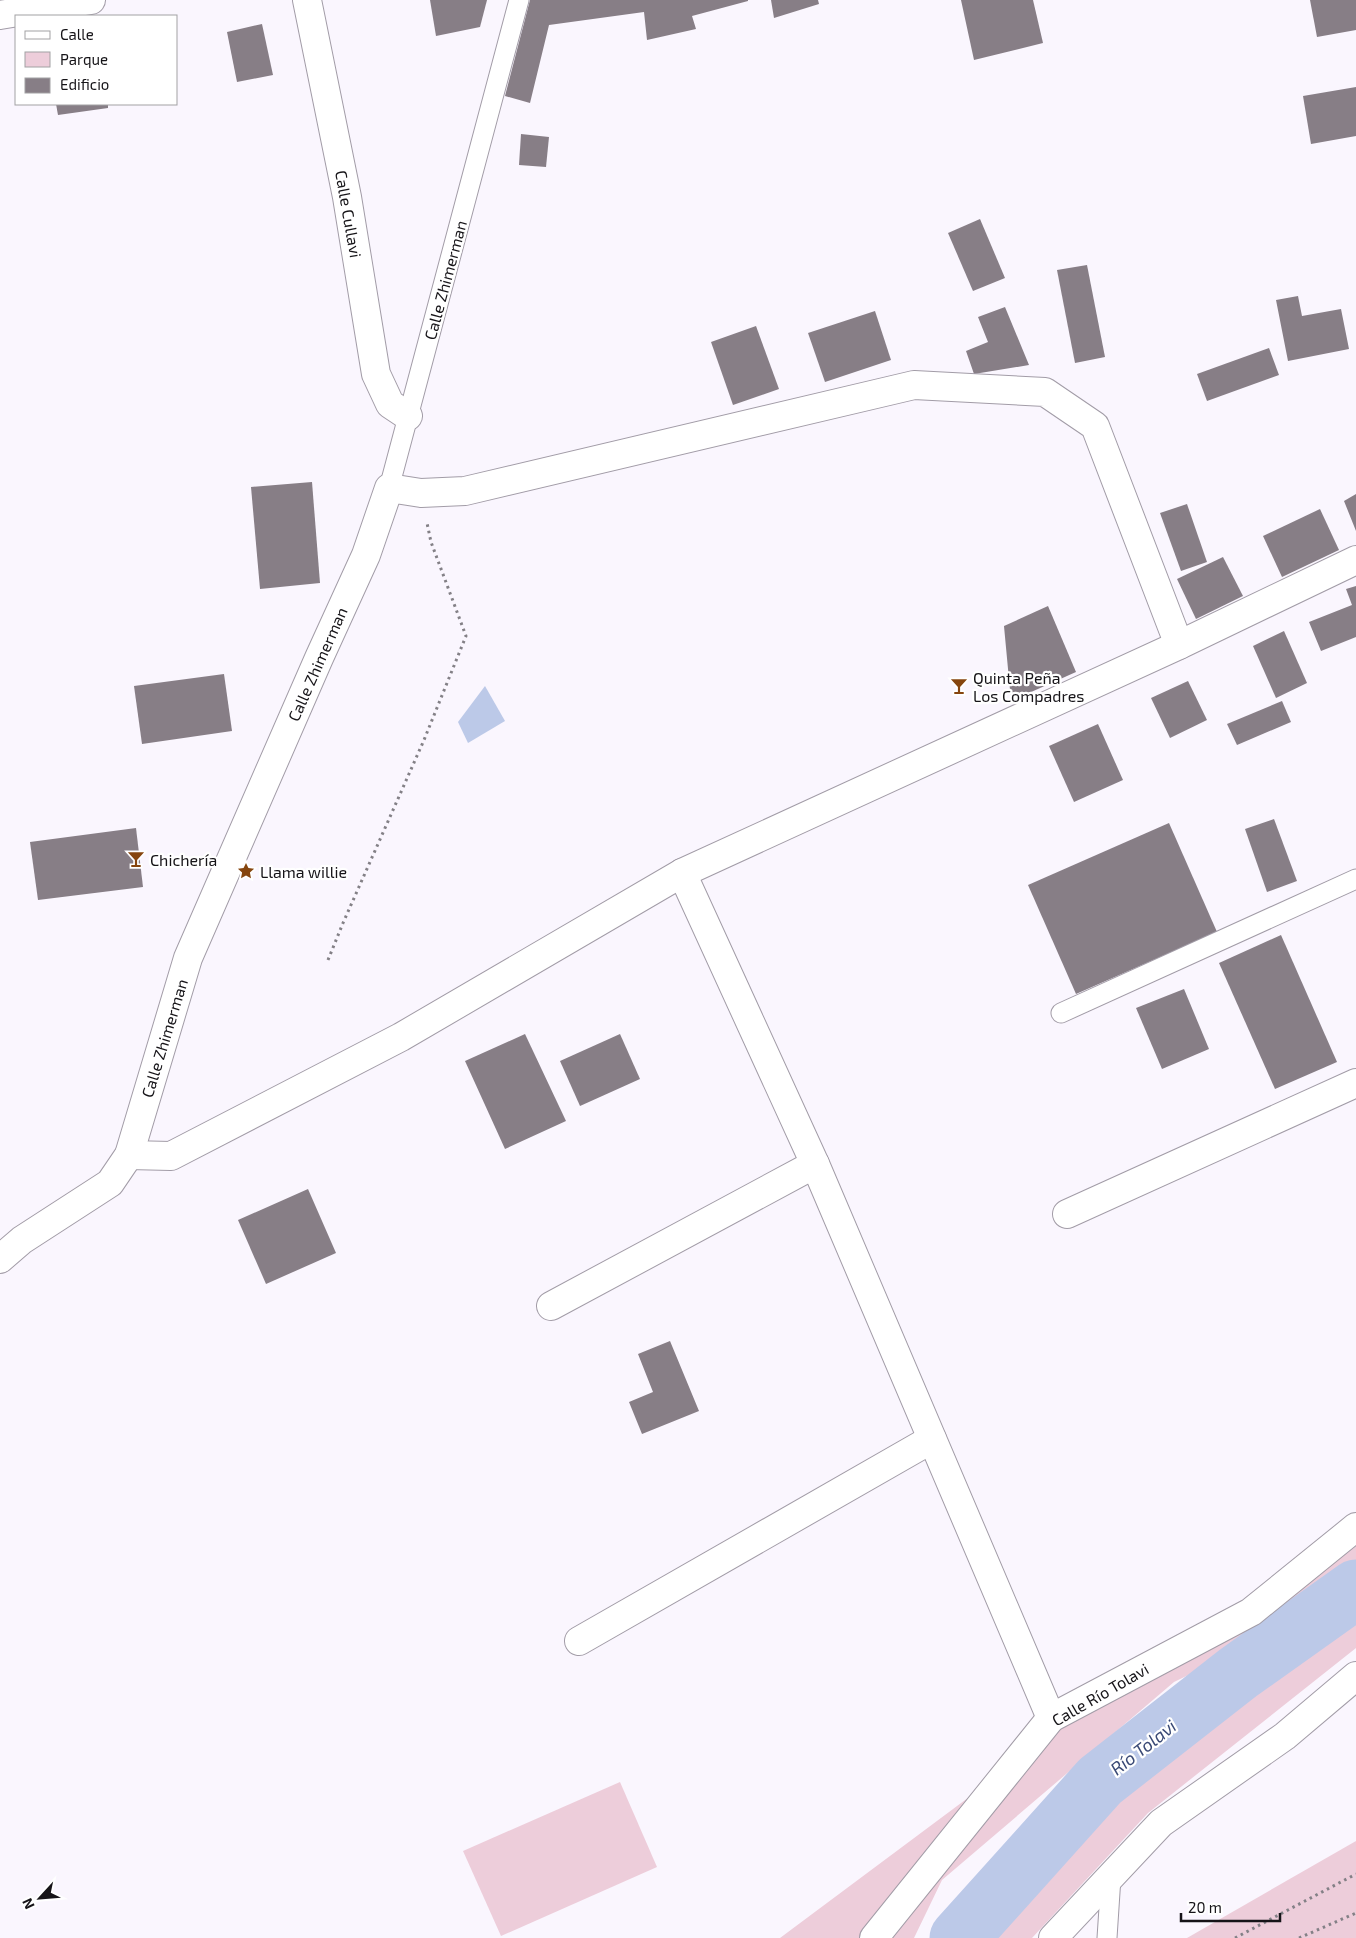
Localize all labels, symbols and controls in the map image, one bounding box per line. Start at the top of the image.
legend [15,15,178,105]
text: Calle [60,25,94,43]
text: Parque [60,50,108,68]
text: Edificio [60,75,109,93]
street label: Calle Cullavi [332,169,366,259]
street label: Calle Zhimerman [420,218,470,342]
street label: Calle Zhimerman [283,604,351,724]
place label: Quinta Peña Los Compadres [973,668,1084,705]
bar icon: Quinta Peña Los Compadres [949,676,969,696]
bar icon: Chichería [126,849,146,869]
place label: Chichería [150,850,217,869]
place icon: Llama willie [236,861,256,881]
place label: Llama willie [260,862,347,881]
street label: Calle Zhimerman [137,976,191,1100]
street label: Calle Río Tolavi [1048,1659,1152,1729]
water label: Río Tolavi [1106,1714,1181,1780]
north arrow [15,1873,65,1923]
scale bar [1181,1890,1280,1922]
text: N [18,1896,38,1912]
text: 20 m [1188,1898,1222,1916]

